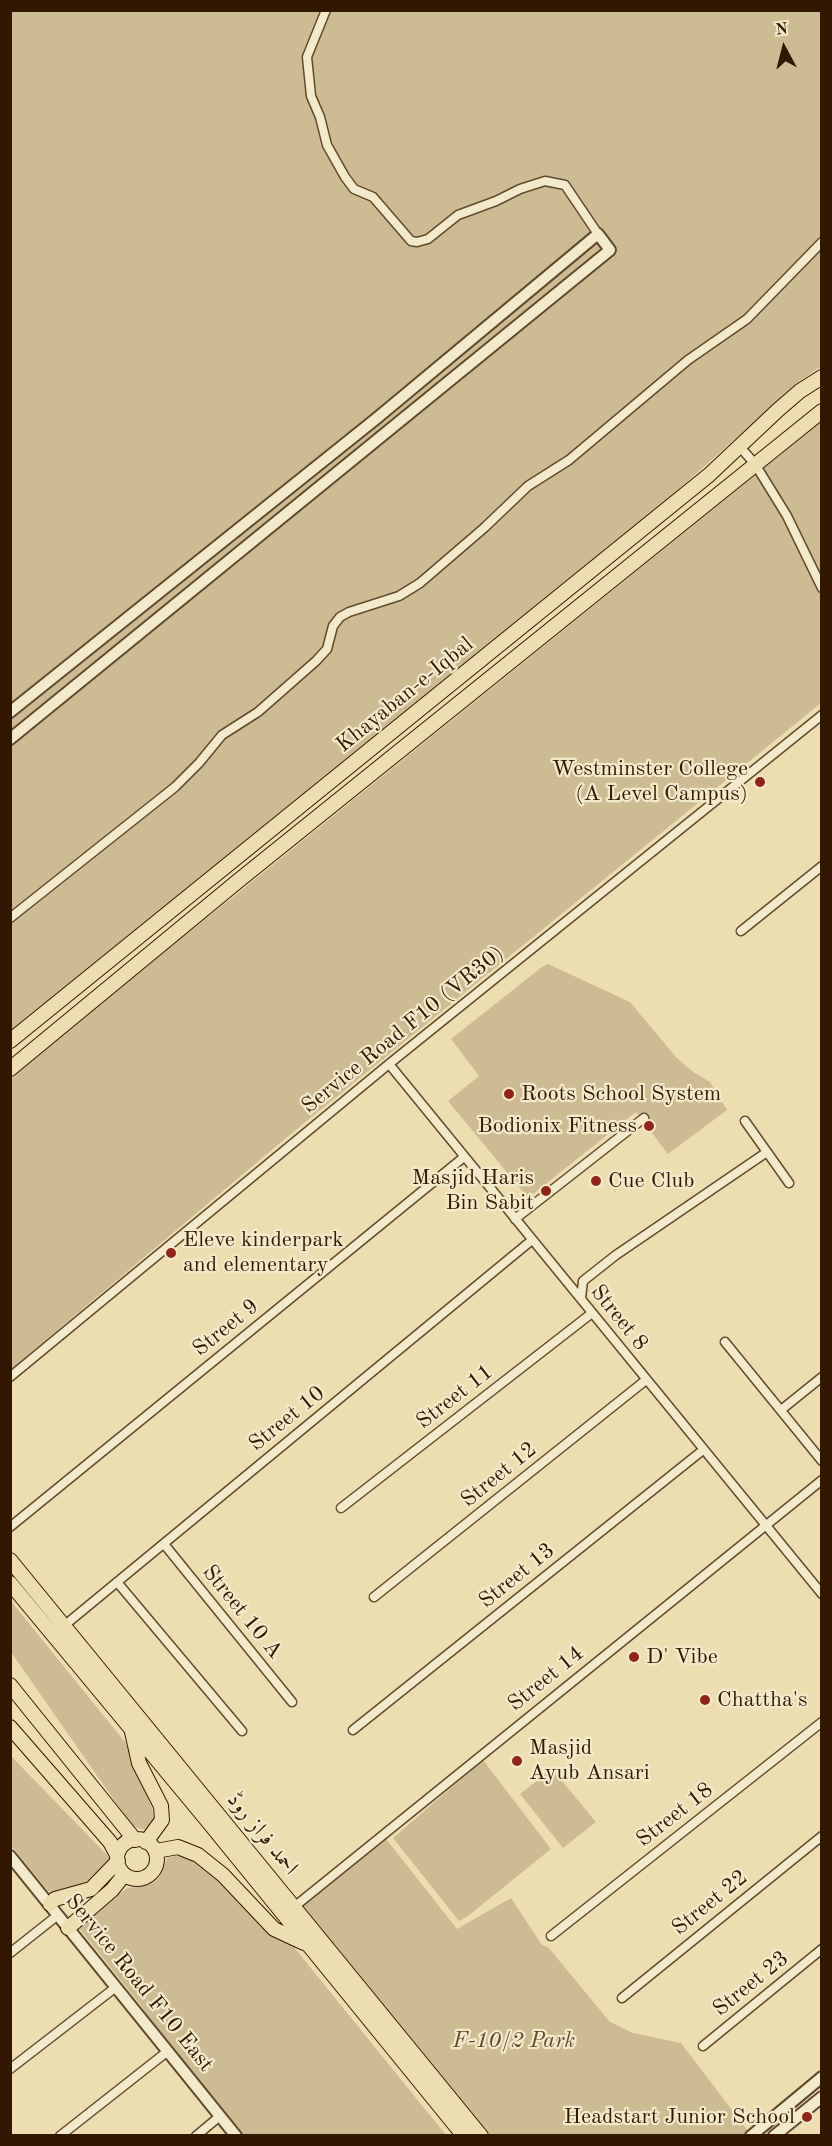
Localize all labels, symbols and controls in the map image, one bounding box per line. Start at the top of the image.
north arrow [754,18,814,78]
text: N [775,21,789,39]
street label: Khayaban-e-Iqbal [331,632,479,758]
place label: Westminster College (A Level Campus) [552,756,748,807]
marker: Westminster College (A Level Campus) [753,775,767,789]
street label: Service Road F10 (VR30) [297,940,509,1120]
place label: Roots School System [521,1081,721,1107]
marker: Roots School System [502,1087,516,1101]
place label: Bodionix Fitness [478,1113,637,1139]
marker: Bodionix Fitness [642,1119,656,1133]
place label: Masjid Haris Bin Sabit [412,1165,534,1216]
place label: Cue Club [608,1168,694,1194]
marker: Cue Club [589,1174,603,1188]
marker: Masjid Haris Bin Sabit [539,1184,553,1198]
place label: Eleve kinderpark and elementary [183,1227,344,1278]
marker: Eleve kinderpark and elementary [164,1246,178,1260]
street label: Street 8 [584,1280,654,1356]
street label: Street 9 [188,1293,264,1363]
street label: Street 11 [411,1359,499,1435]
street label: Street 10 [244,1380,330,1458]
street label: Street 12 [456,1436,542,1514]
street label: Street 13 [474,1537,560,1615]
street label: Street 10 A [196,1560,288,1664]
street label: Street 14 [503,1640,589,1718]
place label: D' Vibe [646,1644,718,1670]
marker: D' Vibe [627,1650,641,1664]
place label: Chattha's [717,1687,808,1713]
marker: Chattha's [698,1693,712,1707]
place label: Masjid Ayub Ansari [529,1735,650,1786]
marker: Masjid Ayub Ansari [510,1754,524,1768]
street label: Street 18 [631,1777,719,1853]
street label: احمد فراز روڈ [221,1787,303,1881]
street label: Street 22 [667,1864,753,1942]
street label: Service Road F10 East [59,1889,219,2077]
street label: Street 23 [708,1945,794,2023]
park label: F-10/2 Park [453,2028,575,2054]
place label: Headstart Junior School [564,2104,795,2130]
marker: Headstart Junior School [800,2110,814,2124]

